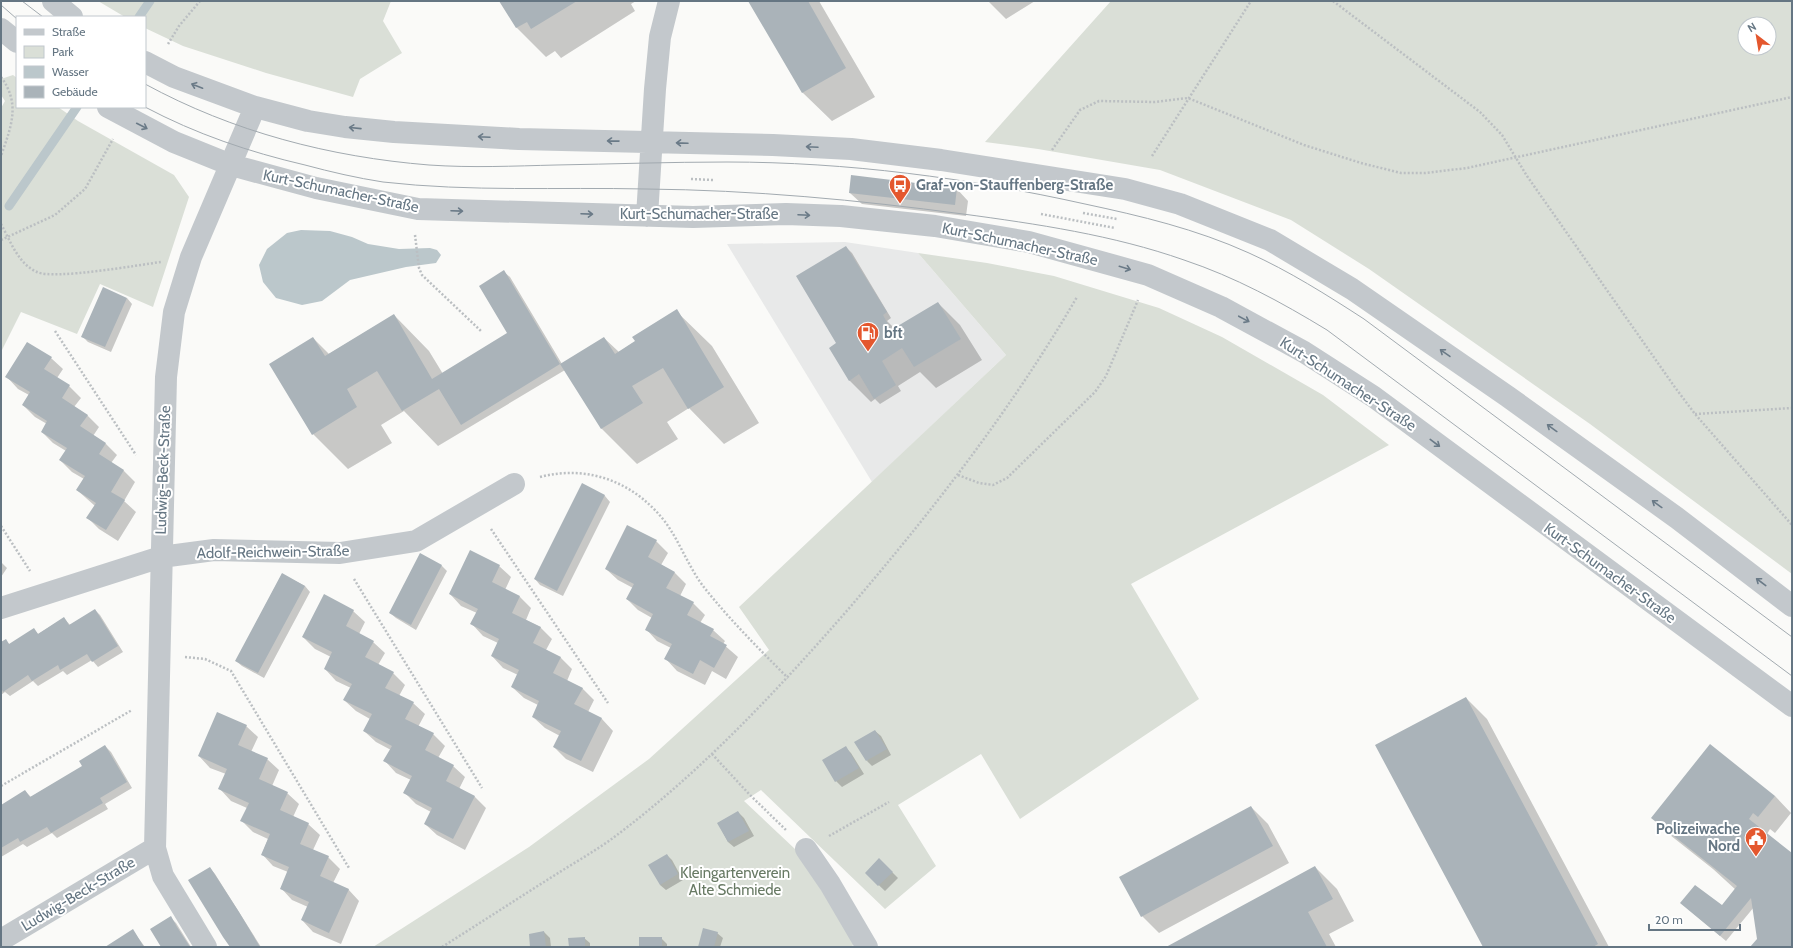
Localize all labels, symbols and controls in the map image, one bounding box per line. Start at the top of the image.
legend [16,16,146,108]
north arrow [1737,16,1777,56]
text: N [1745,19,1759,35]
text: Straße [52,24,85,39]
text: Park [52,44,74,59]
text: Wasser [52,64,89,79]
one-way arrow [192,82,204,90]
text: Gebäude [52,84,98,99]
one-way arrow [136,123,148,130]
one-way arrow [349,124,362,132]
one-way arrow [478,133,491,141]
one-way arrow [607,137,620,145]
one-way arrow [676,139,689,146]
one-way arrow [806,143,819,151]
street label: Kurt-Schumacher-Straße [261,166,421,216]
bus stop icon: Graf-von-Stauffenberg-Straße [887,172,913,205]
place label: Graf-von-Stauffenberg-Straße [916,176,1113,194]
street label: Kurt-Schumacher-Straße [620,205,779,223]
one-way arrow [450,207,463,215]
one-way arrow [580,210,593,217]
one-way arrow [797,211,810,218]
street label: Kurt-Schumacher-Straße [940,219,1100,269]
one-way arrow [1118,265,1131,272]
one-way arrow [1238,316,1250,323]
fuel station icon: bft [855,320,881,353]
place label: bft [884,324,903,342]
street label: Kurt-Schumacher-Straße [1277,333,1420,435]
one-way arrow [1440,349,1451,357]
street label: Ludwig-Beck-Straße [152,405,174,535]
one-way arrow [1546,424,1557,432]
one-way arrow [1430,439,1441,447]
one-way arrow [1652,500,1663,508]
street label: Kurt-Schumacher-Straße [1540,519,1680,627]
street label: Adolf-Reichwein-Straße [197,542,350,562]
one-way arrow [1756,578,1767,586]
place label: Polizeiwache Nord [1656,820,1740,855]
public building icon: Polizeiwache Nord [1743,825,1769,858]
street label: Ludwig-Beck-Straße [18,853,138,935]
park label: Kleingartenverein Alte Schmiede [680,864,790,899]
scale bar [1649,906,1740,932]
text: 20 m [1655,912,1683,927]

